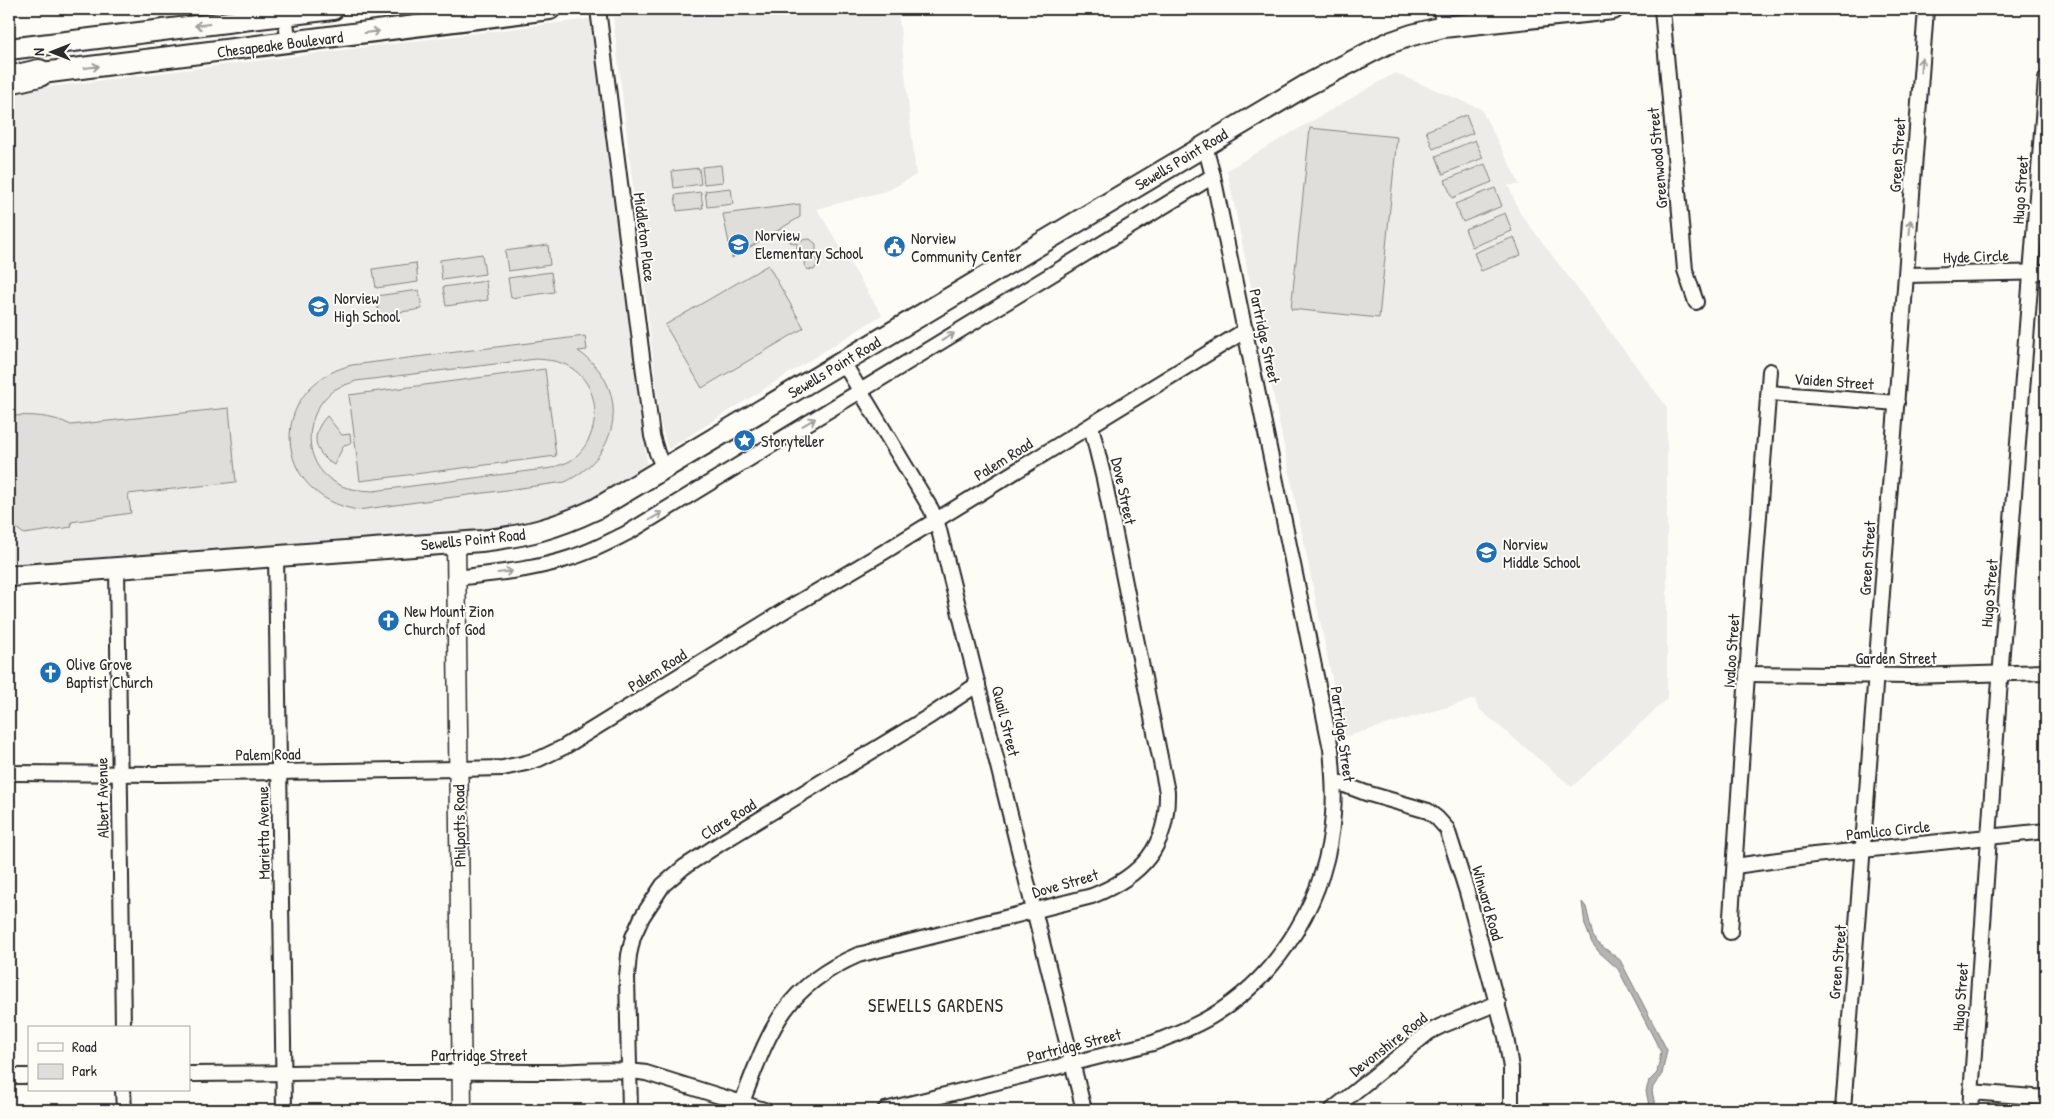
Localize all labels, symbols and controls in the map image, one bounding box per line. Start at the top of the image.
one-way arrow [194,20,210,30]
street label: Chesapeake Boulevard [216,25,344,63]
one-way arrow [364,27,380,37]
north arrow [28,28,78,78]
text: N [29,48,48,56]
one-way arrow [1917,57,1926,73]
one-way arrow [84,62,100,72]
street label: Greenwood Street [1642,106,1672,209]
street label: Green Street [1883,116,1911,193]
street label: Sewells Point Road [1131,123,1231,195]
street label: Hugo Street [2007,155,2033,225]
street label: Middleton Place [629,191,661,284]
one-way arrow [1905,219,1915,235]
place label: Norview Elementary School [755,224,864,264]
place label: Norview Community Center [911,227,1022,267]
school or university icon: Norview Elementary School [727,232,751,256]
public building icon: Norview Community Center [883,235,907,259]
street label: Hyde Circle [1943,244,2010,268]
place label: Norview High School [334,287,401,327]
street label: Partridge Street [1244,287,1286,386]
school or university icon: Norview High School [306,295,330,319]
street label: Sewells Point Road [784,331,884,403]
one-way arrow [940,332,954,342]
street label: Vaiden Street [1794,367,1875,395]
one-way arrow [801,416,815,426]
place icon: Storyteller [733,429,757,453]
place label: Storyteller [761,430,825,452]
street label: Palem Road [969,432,1037,486]
street label: Dove Street [1106,456,1142,527]
one-way arrow [648,510,662,520]
street label: Green Street [1853,519,1881,596]
street label: Sewells Point Road [420,523,526,555]
place label: Norview Middle School [1503,533,1581,573]
school or university icon: Norview Middle School [1475,541,1499,565]
street label: Hugo Street [1975,557,2003,628]
one-way arrow [496,567,512,577]
place label: New Mount Zion Church of God [404,600,494,640]
church icon: New Mount Zion Church of God [376,608,400,632]
street label: Ivaloo Street [1717,613,1745,689]
street label: Palem Road [623,643,691,697]
street label: Garden Street [1856,647,1937,669]
place label: Olive Grove Baptist Church [66,653,153,693]
church icon: Olive Grove Baptist Church [38,661,62,685]
street label: Quail Street [987,683,1025,759]
street label: Partridge Street [1325,685,1361,784]
street label: Palem Road [235,742,301,766]
street label: Albert Avenue [90,757,114,839]
street label: Marietta Avenue [251,785,275,880]
street label: Philpotts Road [447,785,471,867]
street label: Clare Road [696,793,760,845]
street label: Pamlico Circle [1845,815,1932,845]
street label: Dove Street [1029,863,1101,903]
street label: Winward Road [1467,863,1509,943]
street label: Green Street [1823,923,1851,1000]
street label: Hugo Street [1947,962,1973,1032]
district label: SEWELLS GARDENS [868,993,1004,1018]
street label: Devonshire Road [1345,1007,1431,1081]
street label: Partridge Street [1025,1023,1124,1067]
legend [28,1026,190,1092]
text: Road [72,1036,97,1057]
street label: Partridge Street [431,1044,528,1066]
text: Park [72,1060,97,1081]

